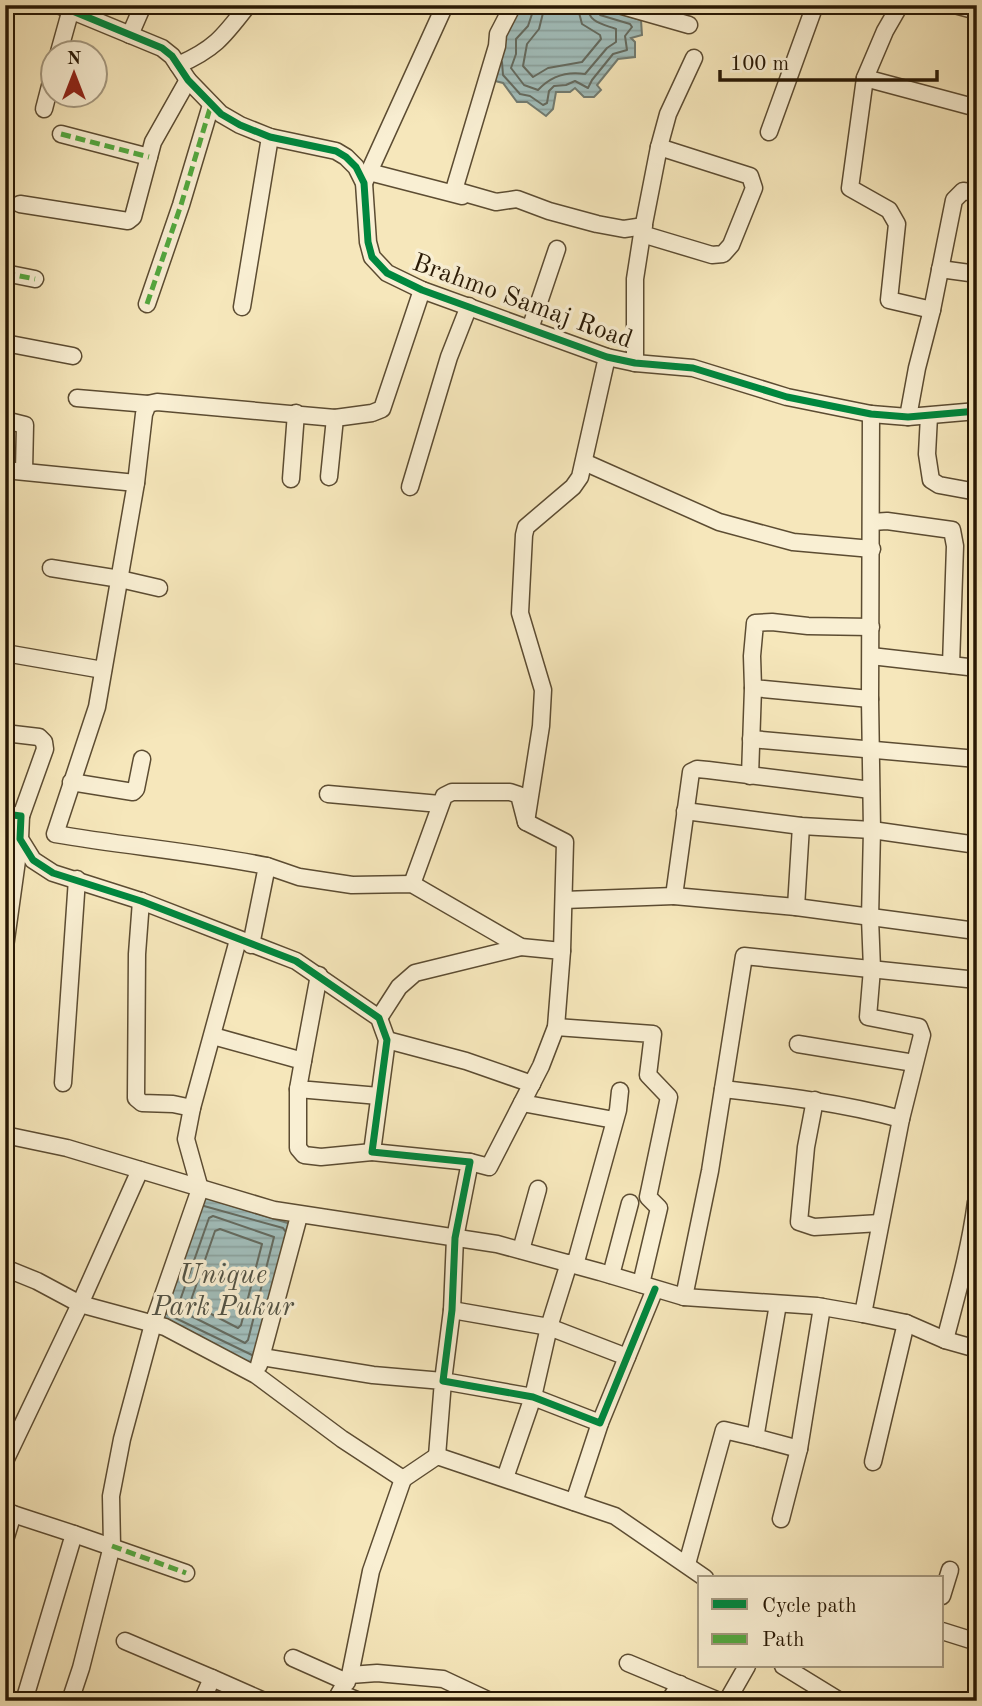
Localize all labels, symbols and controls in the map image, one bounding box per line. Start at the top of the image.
north arrow [38,38,108,108]
scale bar [720,38,936,82]
text: N [67,50,82,69]
text: 100 m [730,54,789,75]
street label: Brahmo Samaj Road [409,250,636,354]
water label: Unique Park Pukur [151,1262,295,1322]
legend [698,1576,944,1668]
text: Cycle path [762,1596,857,1617]
text: Path [762,1630,805,1651]

